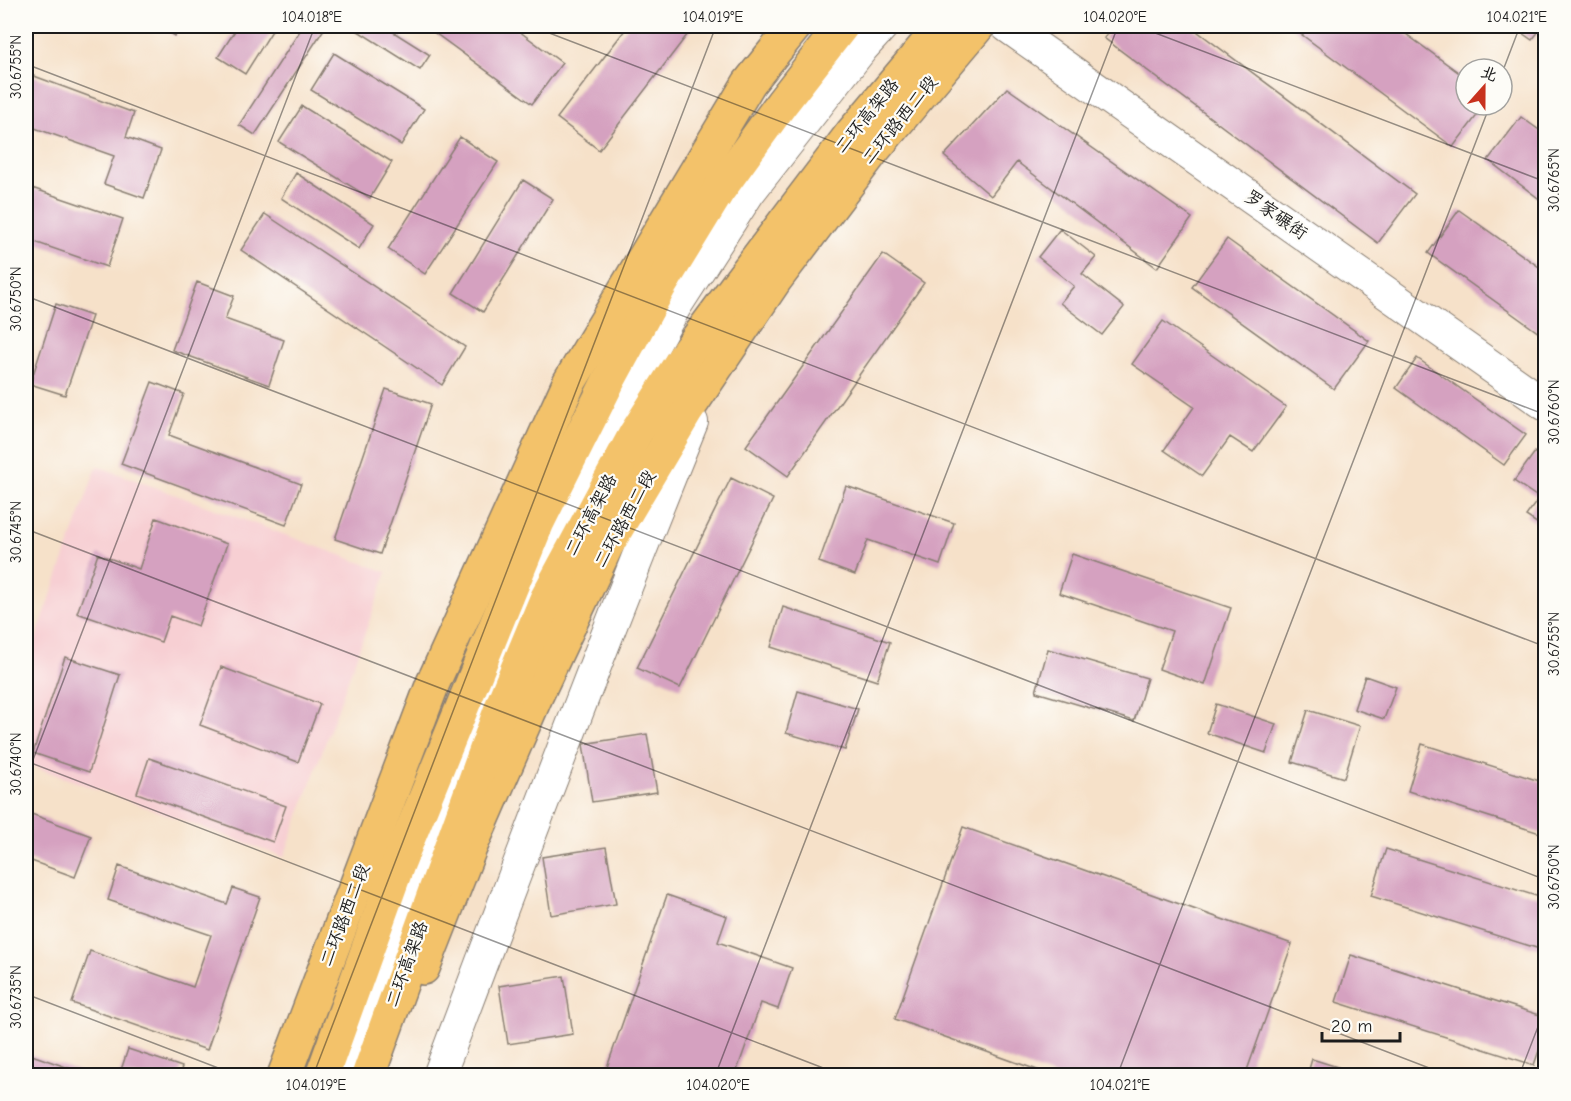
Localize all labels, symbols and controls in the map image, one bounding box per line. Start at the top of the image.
text: 104.018°E [282,8,342,26]
text: 104.019°E [683,8,743,26]
text: 104.020°E [1083,8,1147,26]
text: 104.021°E [1487,8,1547,26]
text: 30.6755°N [7,35,25,99]
north arrow [1454,57,1514,117]
text: 北 [1478,63,1500,85]
street label: 二环路西二段 [858,71,942,169]
street label: 二环高架路 [831,74,903,158]
text: 30.6765°N [1545,148,1563,212]
street label: 罗家碾街 [1240,186,1312,244]
text: 30.6750°N [7,266,25,332]
text: 30.6760°N [1545,380,1563,444]
street label: 二环路西二段 [590,467,660,571]
street label: 二环高架路 [561,470,621,560]
text: 30.6745°N [7,501,25,563]
text: 30.6755°N [1545,612,1563,676]
text: 30.6740°N [7,732,25,796]
text: 30.6750°N [1545,844,1563,910]
street label: 二环路西二段 [316,861,374,969]
street label: 二环高架路 [382,918,432,1010]
text: 30.6735°N [7,965,25,1029]
scale bar [1322,1005,1400,1043]
text: 20 m [1331,1016,1372,1037]
text: 104.019°E [286,1076,346,1094]
text: 104.020°E [686,1076,750,1094]
text: 104.021°E [1090,1076,1150,1094]

